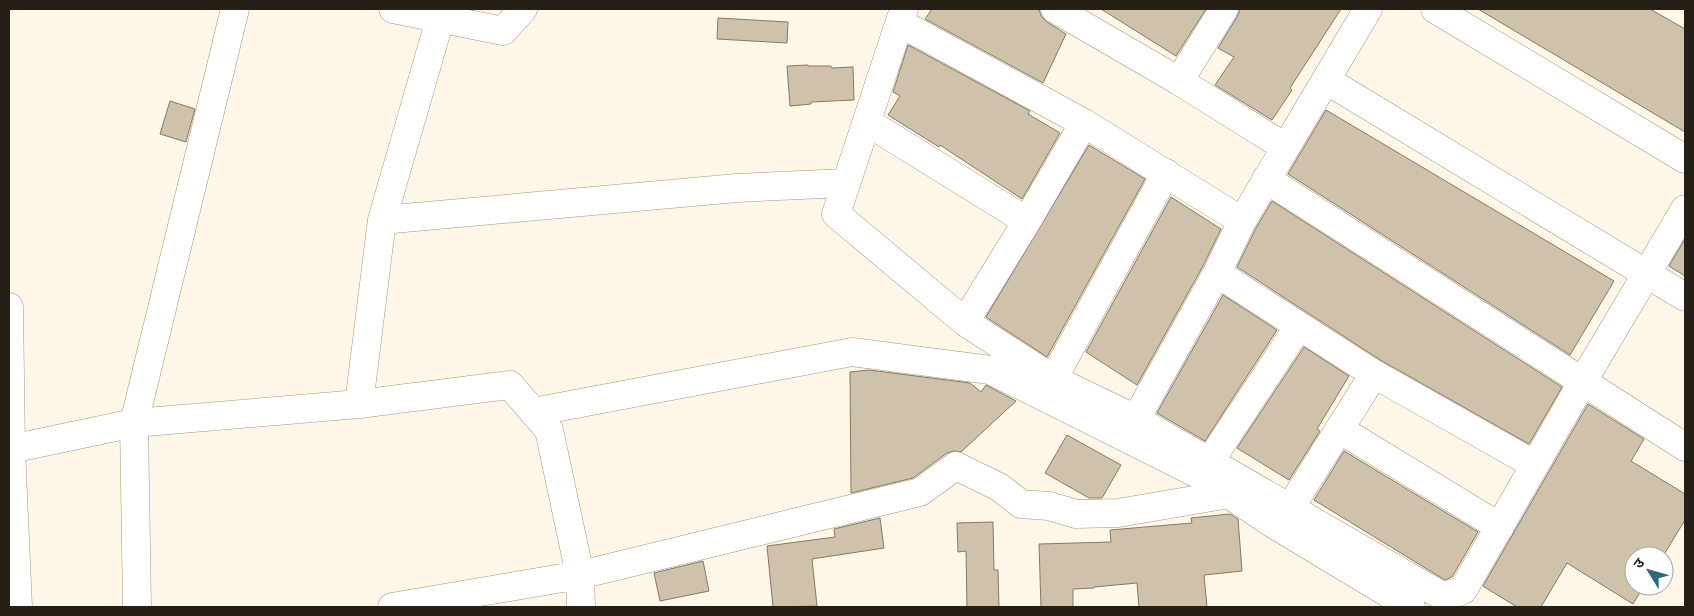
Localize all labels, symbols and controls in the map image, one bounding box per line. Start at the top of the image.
north arrow [1624,546,1674,596]
text: उ [1629,554,1649,572]

